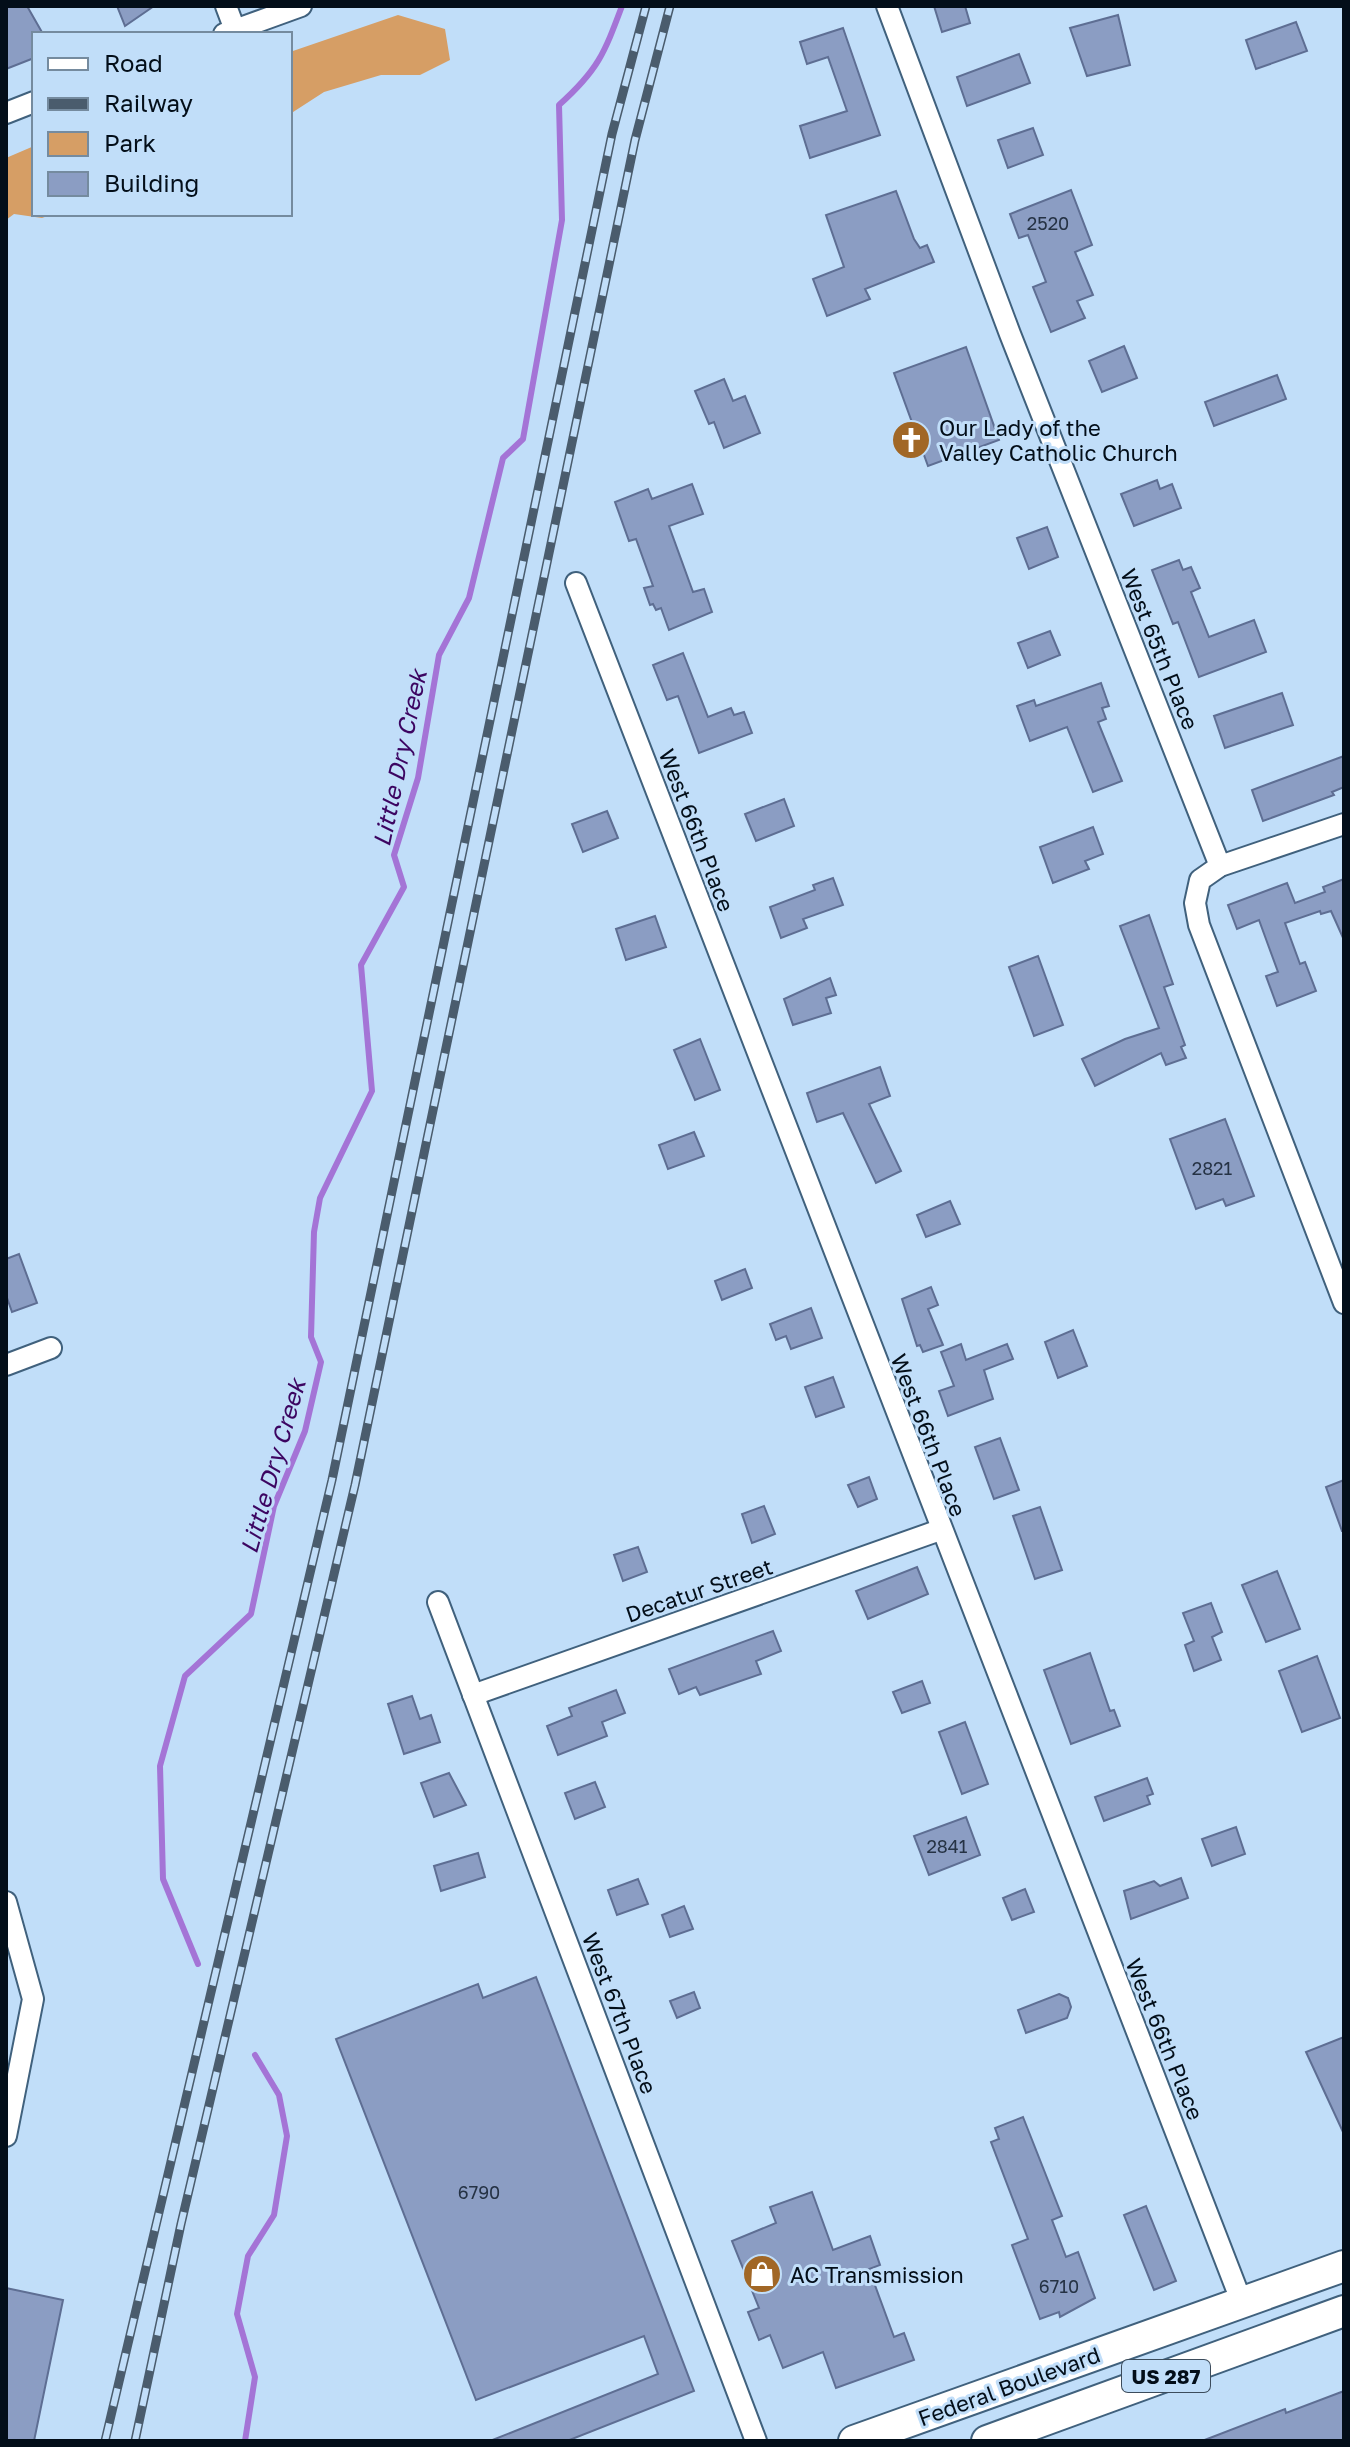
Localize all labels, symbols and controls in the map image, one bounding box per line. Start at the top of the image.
legend [32,32,292,216]
text: Road [104,48,163,77]
text: Railway [104,88,193,117]
text: Park [104,128,156,157]
text: Building [104,168,199,197]
house number: 2520 [1027,212,1069,234]
place label: Our Lady of the Valley Catholic Church [939,414,1178,466]
church icon: Our Lady of the Valley Catholic Church [890,419,932,461]
street label: West 65th Place [1115,564,1205,734]
water label: Little Dry Creek [366,665,433,849]
street label: West 66th Place [654,745,740,915]
house number: 2821 [1192,1157,1233,1179]
street label: West 66th Place [886,1350,972,1520]
water label: Little Dry Creek [233,1373,312,1557]
street label: Decatur Street [622,1552,776,1628]
house number: 2841 [926,1835,968,1857]
street label: West 67th Place [577,1929,663,2097]
street label: West 66th Place [1120,1954,1210,2124]
house number: 6790 [458,2181,500,2203]
shop icon: AC Transmission [741,2253,783,2295]
place label: AC Transmission [790,2261,964,2288]
house number: 6710 [1039,2275,1079,2297]
street label: Federal Boulevard [914,2341,1104,2431]
road number: US 287 [1122,2360,1210,2392]

